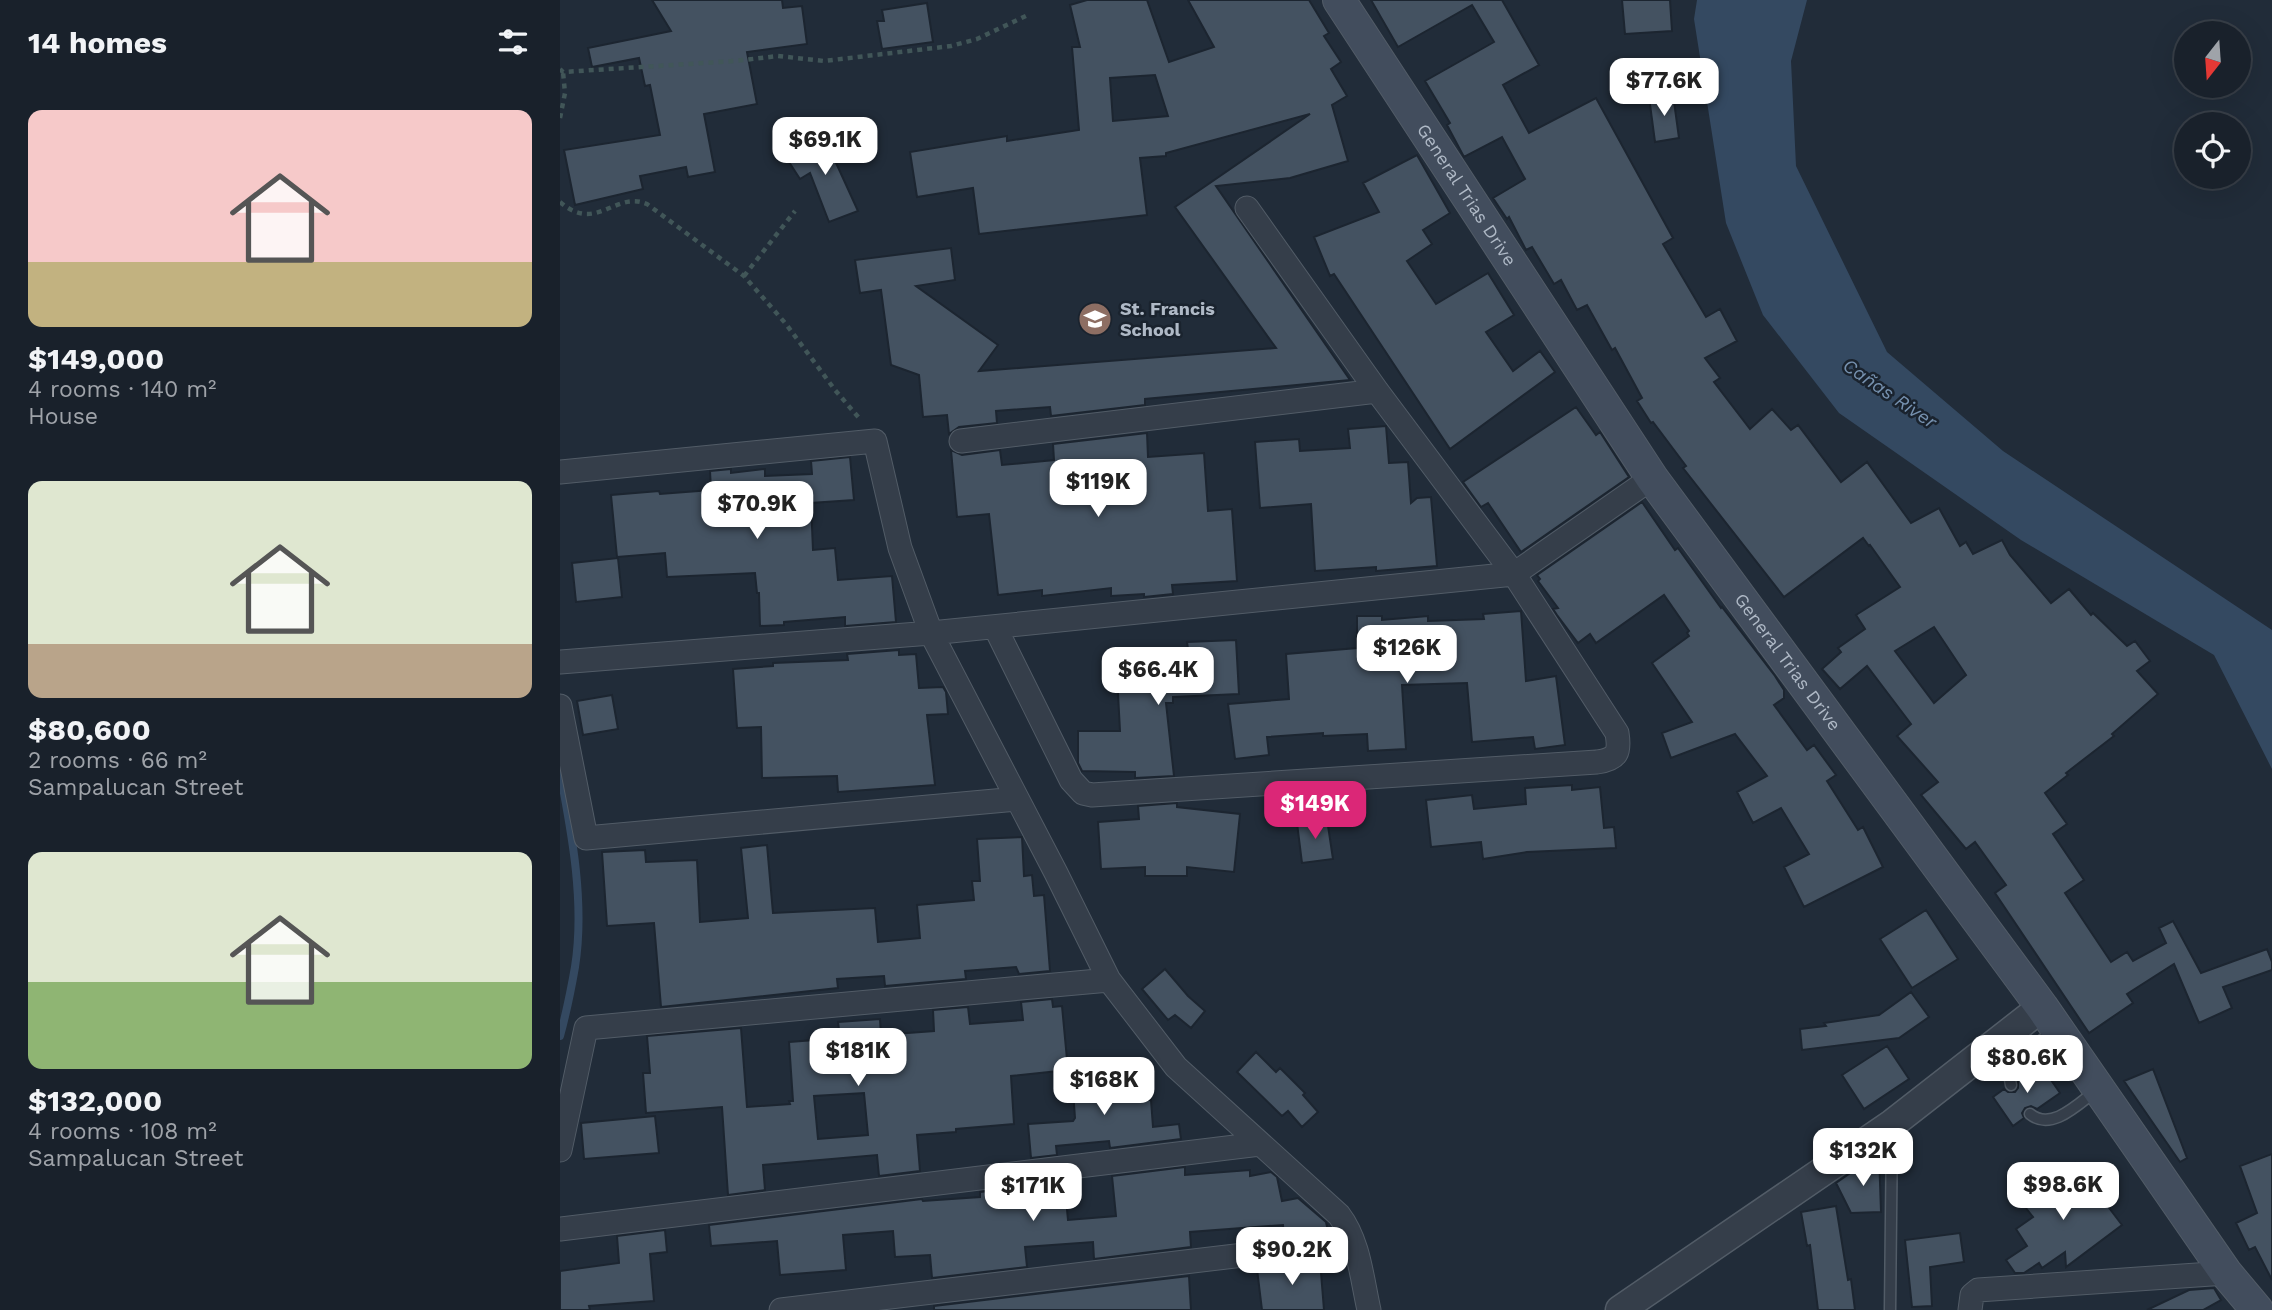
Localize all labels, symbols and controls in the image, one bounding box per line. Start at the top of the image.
north arrow [2174,21,2250,98]
map controls [2174,21,2251,189]
icon: filters [494,23,532,61]
text: 14 homes [28,25,167,60]
pin: $77.6K [1607,58,1721,118]
text: $77.6K [1626,67,1702,94]
button: locate [2174,112,2251,189]
pin: $69.1K [768,118,882,177]
street label: General Trias Drive [1413,120,1521,270]
text: $69.1K [788,126,862,153]
icon: home [217,155,343,281]
place label: St. Francis School [1120,298,1215,340]
school or university icon: St. Francis School [1076,300,1114,338]
text: $149,000 [28,341,164,376]
water label: Cañas River [1838,354,1942,434]
text: 4 rooms · 140 m² [28,376,216,403]
text: House [28,403,98,430]
pin: $119K [1049,460,1147,519]
text: $119K [1066,468,1130,495]
pin: $70.9K [700,482,814,541]
text: $70.9K [717,490,797,517]
icon: home [217,526,343,652]
street label: General Trias Drive [1731,589,1846,734]
pin: $126K [1358,626,1456,685]
text: $126K [1373,634,1441,661]
pin: $66.4K [1101,648,1215,707]
text: $66.4K [1118,656,1198,683]
text: $80,600 [28,712,151,747]
text: 2 rooms · 66 m² [28,747,207,774]
text: Sampalucan Street [28,774,243,801]
pin: $149K [1266,782,1364,841]
text: $149K [1280,790,1350,817]
icon: home [217,897,343,1023]
pin: $181K [809,1028,907,1088]
pin: $80.6K [1970,1036,2084,1095]
text: $181K [826,1037,890,1064]
text: $80.6K [1987,1044,2067,1071]
pin: $168K [1055,1058,1153,1117]
text: $168K [1069,1066,1139,1093]
text: $132,000 [28,1083,162,1118]
text: 4 rooms · 108 m² [28,1118,217,1145]
pin: $132K [1814,1128,1912,1188]
text: $132K [1829,1137,1897,1164]
text: Sampalucan Street [28,1145,243,1172]
pin: $98.6K [2006,1162,2120,1222]
pin: $171K [984,1164,1082,1223]
text: $98.6K [2023,1171,2103,1198]
text: $171K [1001,1172,1065,1199]
pin: $90.2K [1235,1228,1349,1287]
text: $90.2K [1252,1236,1332,1263]

